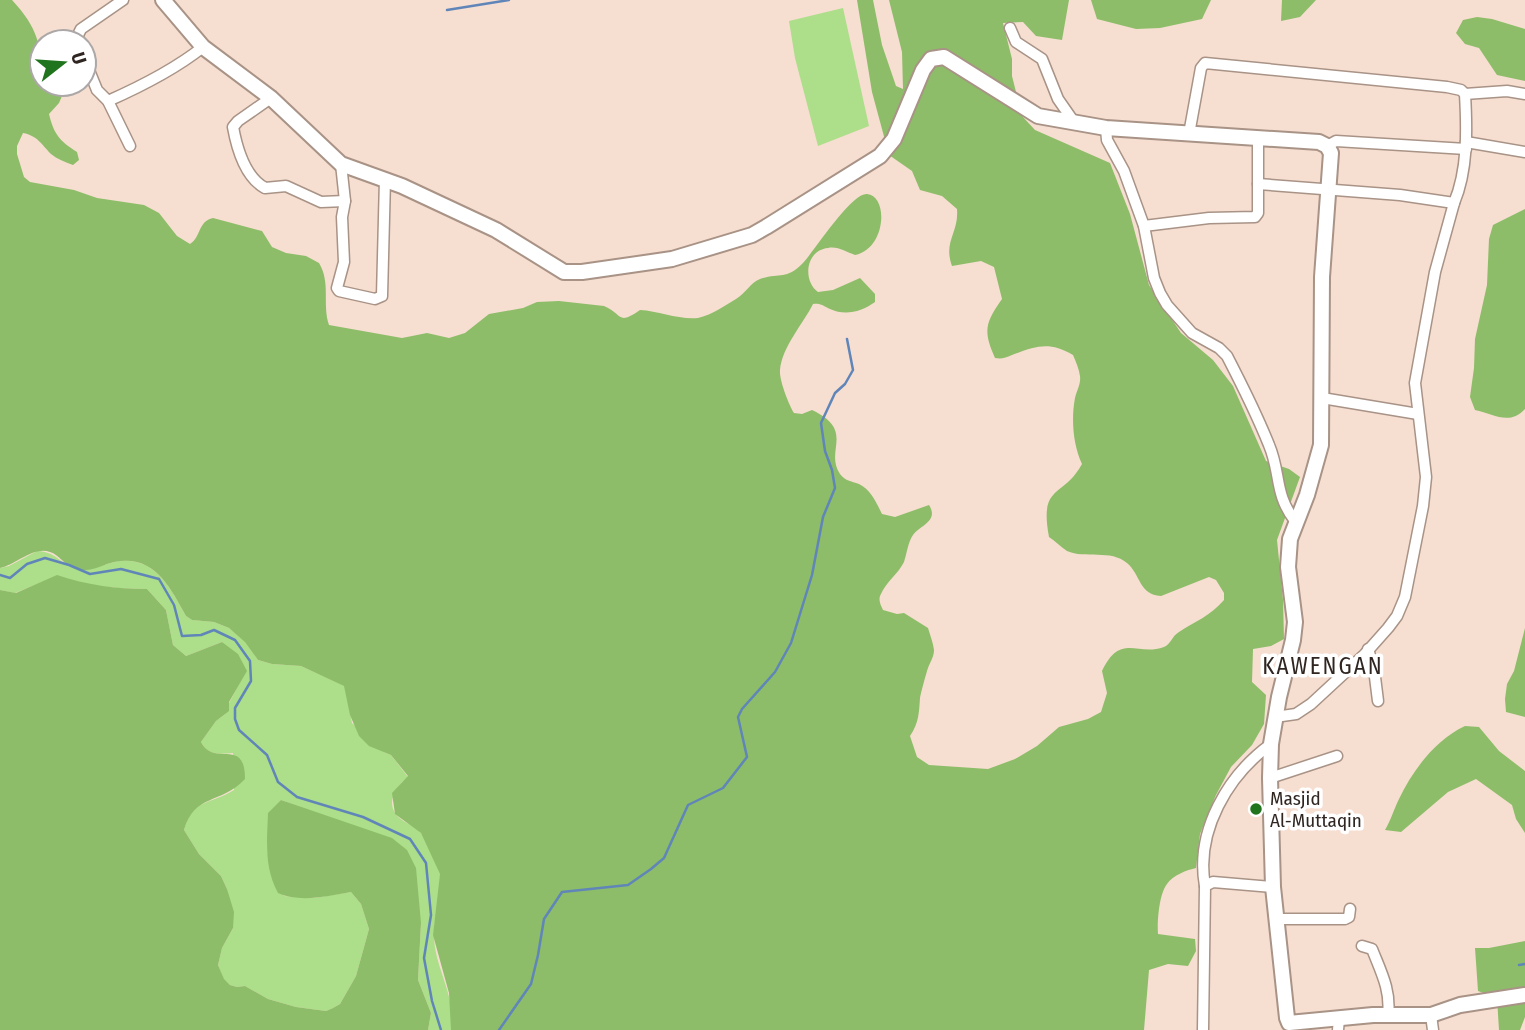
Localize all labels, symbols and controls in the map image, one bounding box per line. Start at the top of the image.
north arrow [28,28,98,98]
text: U [66,49,91,67]
district label: KAWENGAN [1262,652,1384,680]
place label: Masjid Al-Muttaqin [1270,787,1362,832]
marker: Masjid Al-Muttaqin [1248,801,1264,817]

